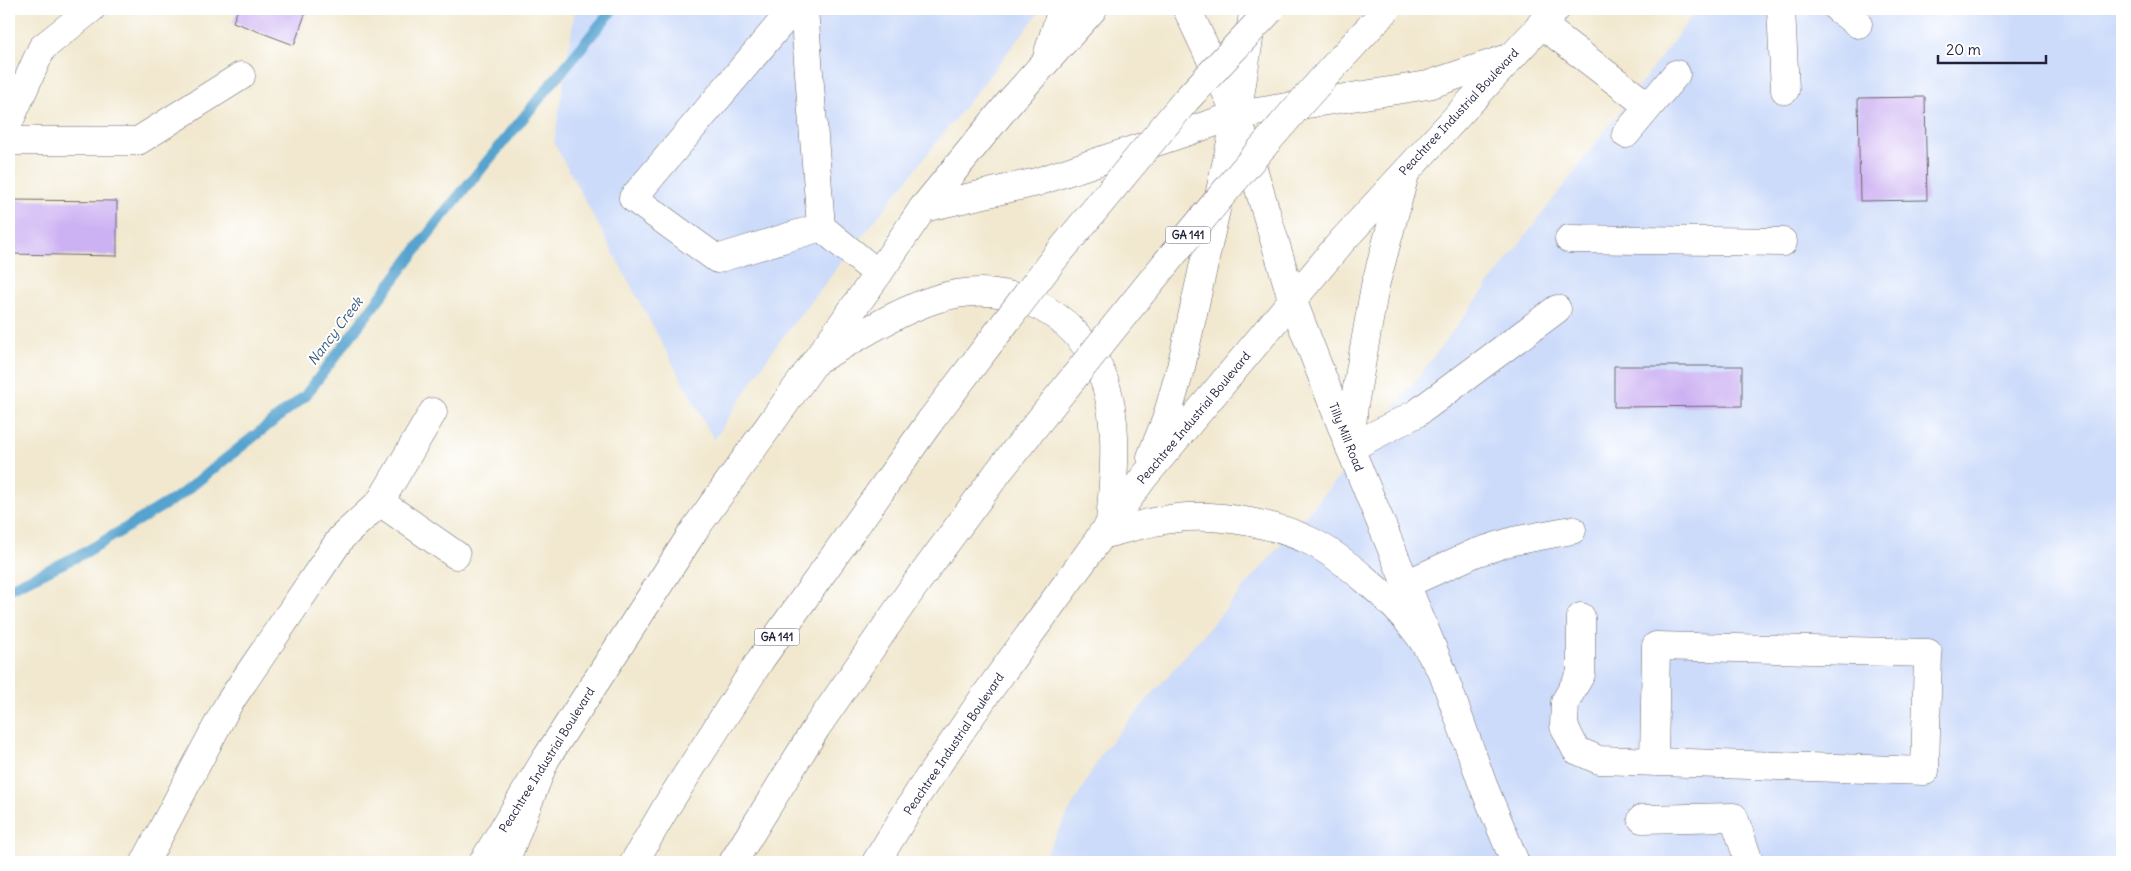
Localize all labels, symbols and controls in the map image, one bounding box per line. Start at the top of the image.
scale bar [1938,32,2046,64]
text: 20 m [1946,40,1981,59]
street label: Peachtree Industrial Boulevard [1396,45,1521,178]
road number: GA 141 [1166,226,1210,244]
water label: Nancy Creek [304,293,367,369]
street label: Peachtree Industrial Boulevard [1134,348,1253,487]
street label: Tilly Mill Road [1326,400,1367,473]
road number: GA 141 [754,628,800,646]
street label: Peachtree Industrial Boulevard [900,670,1007,818]
street label: Peachtree Industrial Boulevard [496,684,597,835]

